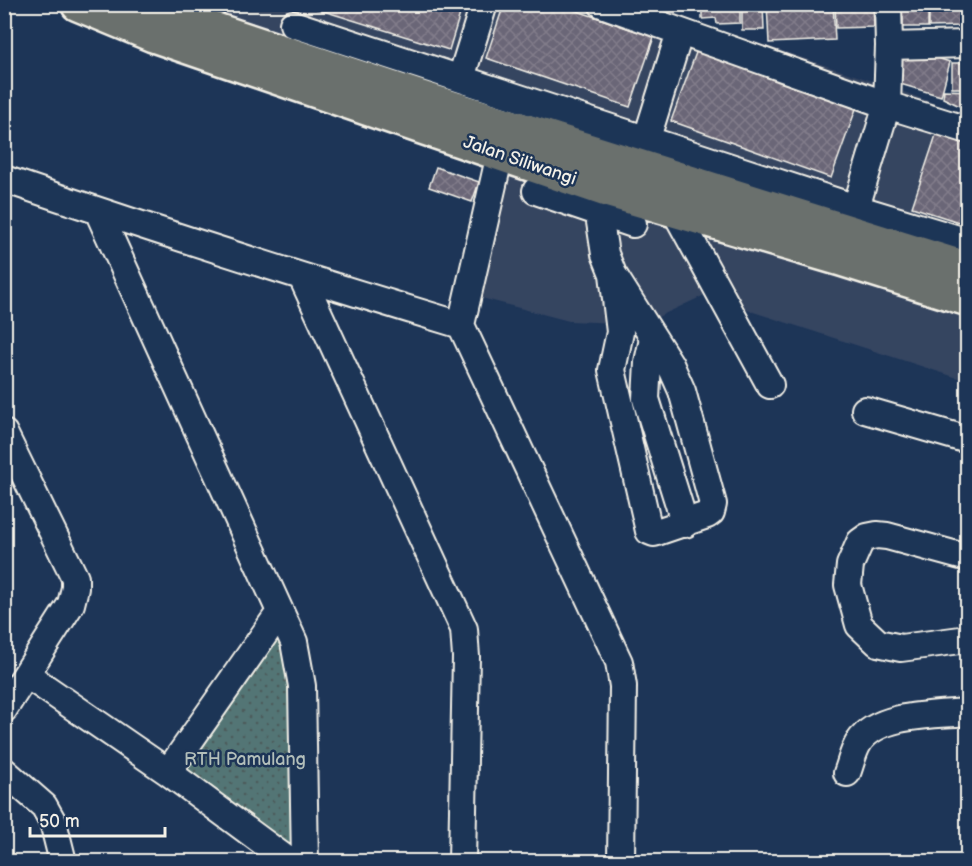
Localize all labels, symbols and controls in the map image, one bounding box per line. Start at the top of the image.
street label: Jalan Siliwangi [461,131,579,190]
park label: RTH Pamulang [184,749,306,770]
scale bar [30,800,165,838]
text: 50 m [39,811,80,832]

